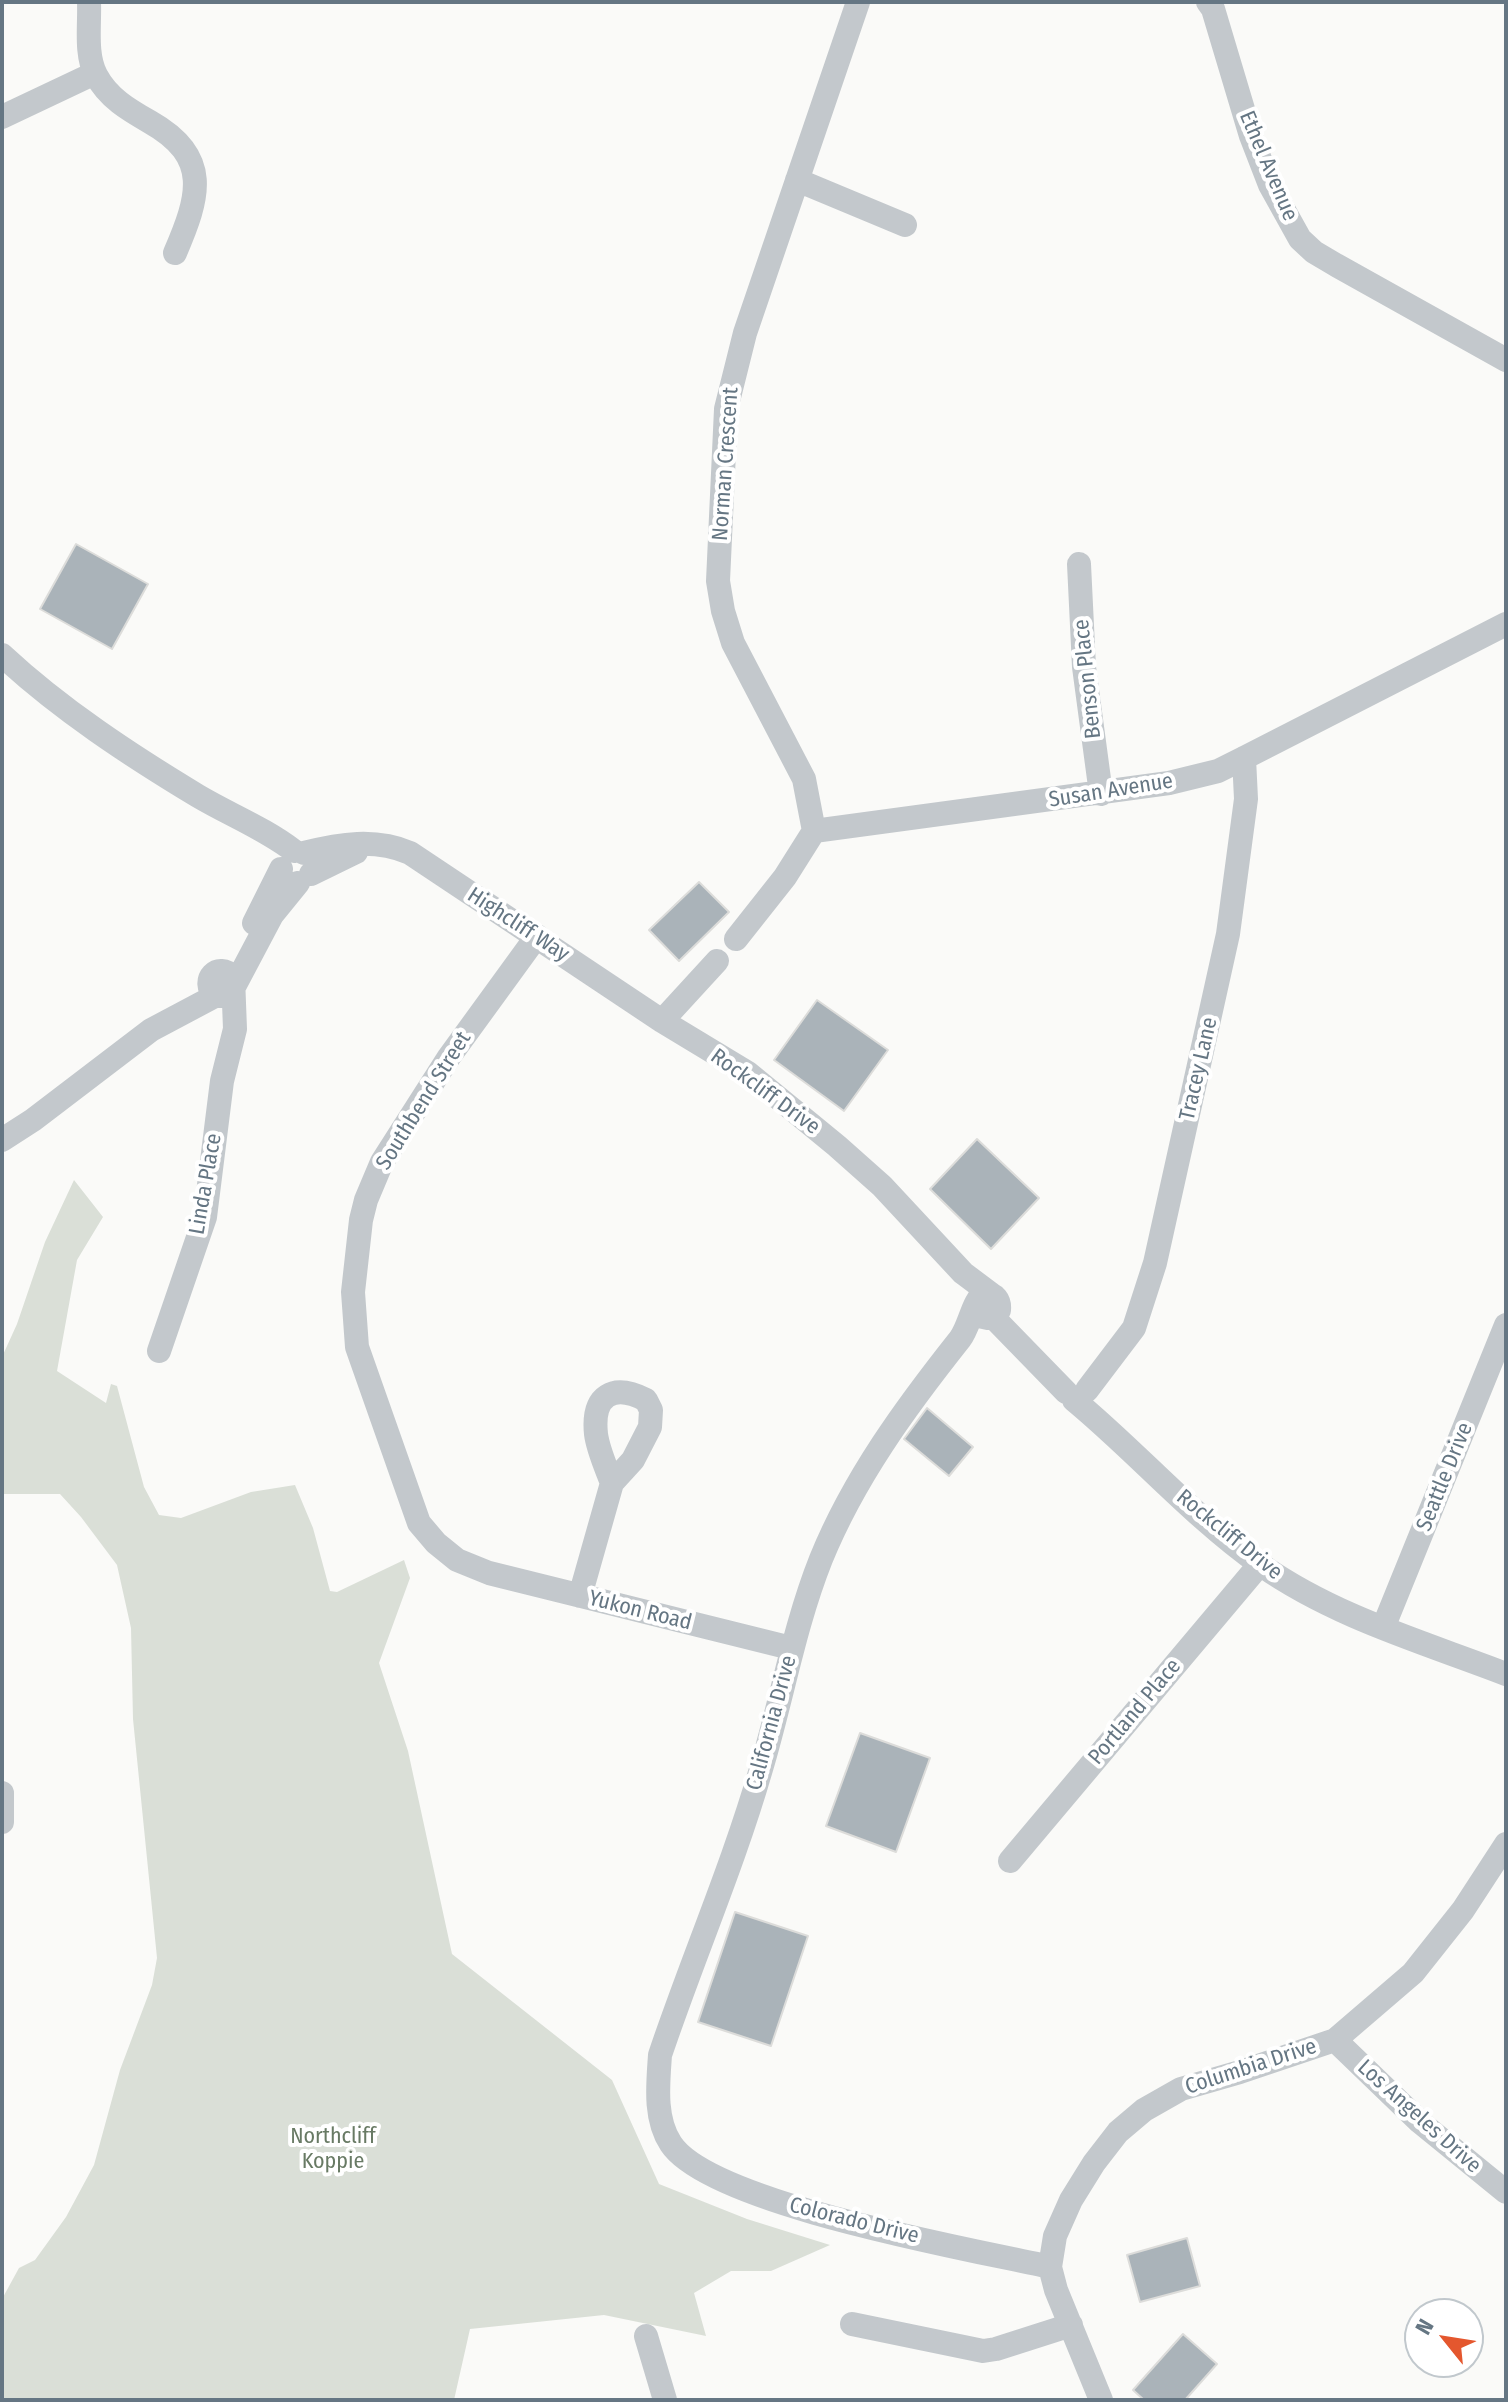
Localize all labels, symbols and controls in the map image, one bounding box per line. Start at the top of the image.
street label: Ethel Avenue [1233,107,1303,225]
street label: Norman Crescent [707,386,745,542]
street label: Benson Place [1069,618,1107,740]
street label: Susan Avenue [1047,768,1175,814]
street label: Highcliff Way [462,882,574,968]
street label: Tracey Lane [1174,1015,1224,1123]
street label: Southbend Street [371,1027,477,1175]
street label: Rockcliff Drive [705,1044,825,1140]
street label: Linda Place [184,1131,228,1237]
street label: Seattle Drive [1411,1419,1479,1535]
street label: Rockcliff Drive [1171,1484,1287,1586]
street label: Yukon Road [586,1585,694,1637]
street label: California Drive [741,1653,803,1793]
street label: Portland Place [1083,1654,1187,1770]
street label: Columbia Drive [1182,2033,1320,2101]
street label: Los Angeles Drive [1352,2055,1486,2179]
park label: Northcliff Koppie [290,2124,376,2176]
street label: Colorado Drive [787,2192,921,2250]
north arrow [1404,2298,1484,2378]
text: N [1410,2314,1440,2339]

